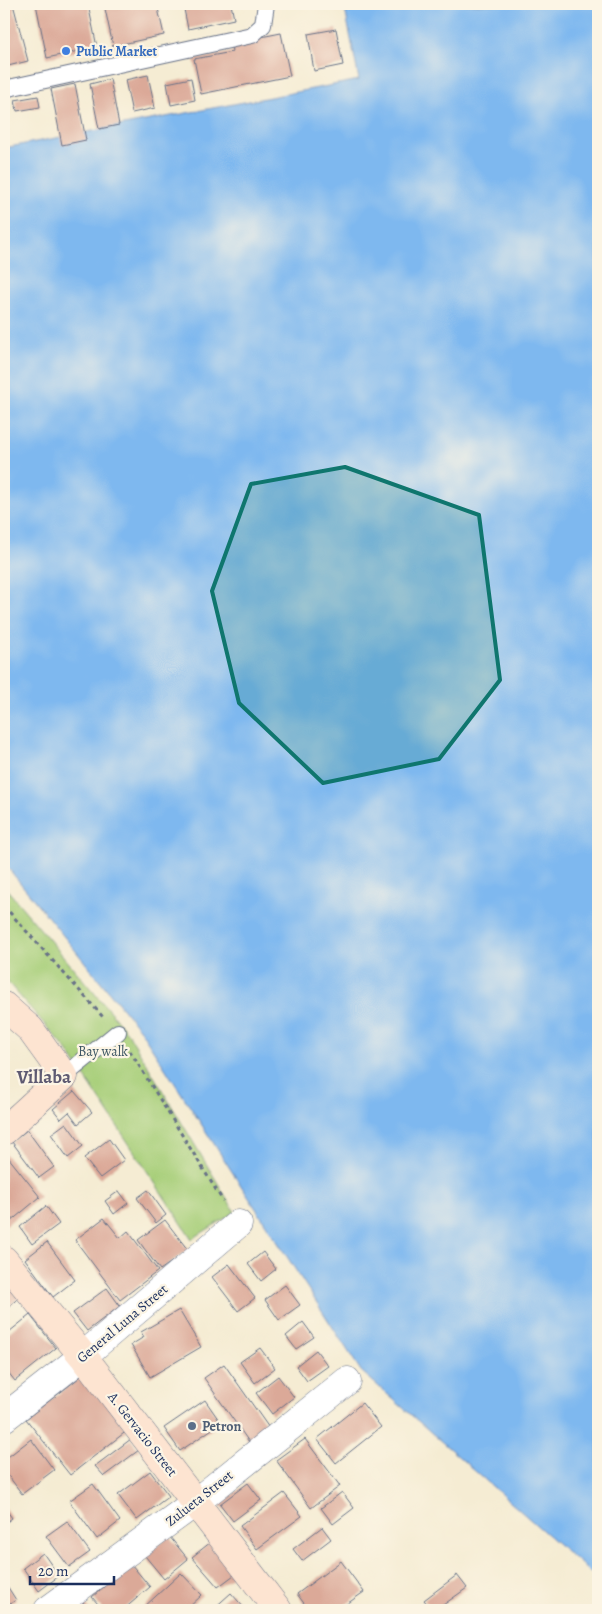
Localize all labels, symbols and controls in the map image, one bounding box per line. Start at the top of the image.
place label: Public Market [76,42,158,61]
marker: Public Market [60,45,72,57]
park label: Bay walk [78,1042,128,1061]
district label: Villaba [16,1064,72,1090]
street label: General Luna Street [73,1279,172,1367]
street label: A. Gervacio Street [103,1387,182,1481]
place label: Petron [202,1417,242,1436]
marker: Petron [186,1420,198,1432]
street label: Zulueta Street [162,1466,237,1531]
scale bar [30,1554,114,1586]
text: 20 m [38,1561,69,1581]

